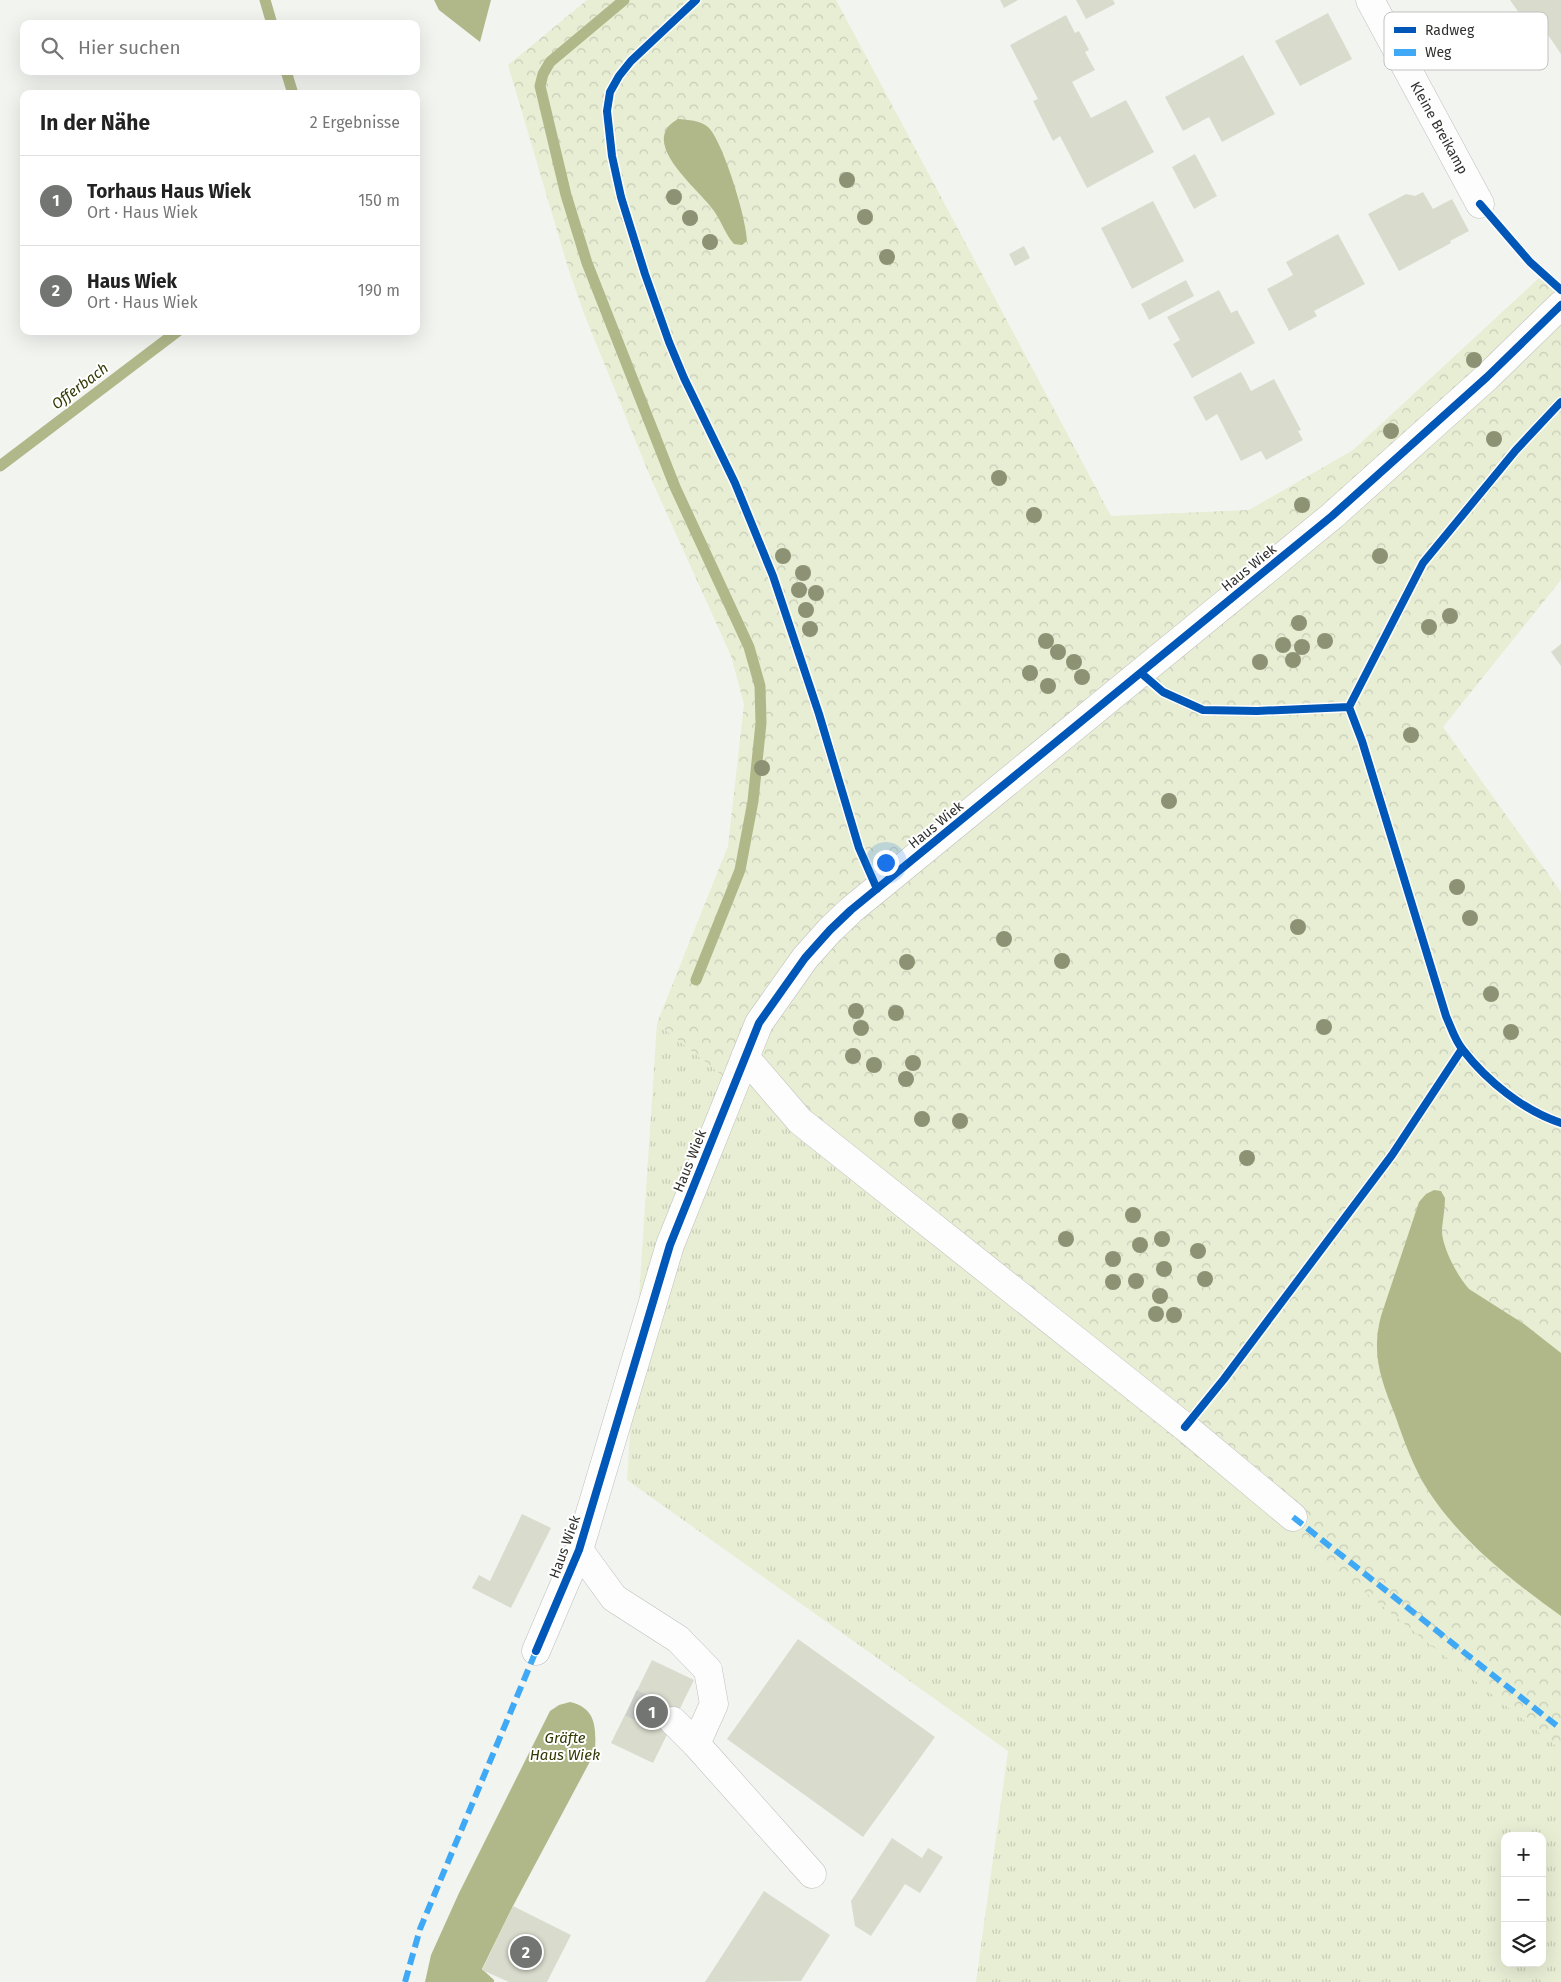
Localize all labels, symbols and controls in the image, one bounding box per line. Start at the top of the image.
legend [1384,12,1548,70]
search box [20,20,420,75]
text: Radweg [1425,22,1475,39]
icon: search [38,34,66,62]
text: Hier suchen [78,36,181,59]
text: Weg [1425,44,1452,61]
street label: Kleine Breikamp [1407,79,1471,177]
text: In der Nähe [40,110,150,136]
text: 2 Ergebnisse [310,113,400,132]
text: Torhaus Haus Wiek [87,180,251,203]
text: 1 [52,191,60,210]
text: 150 m [358,191,400,210]
text: Ort · Haus Wiek [87,203,198,222]
text: Haus Wiek [87,270,177,293]
text: 2 [52,281,60,300]
text: 190 m [358,281,400,300]
text: Ort · Haus Wiek [87,293,198,312]
water label: Offerbach [48,359,112,413]
street label: Haus Wiek [1218,540,1281,595]
street label: Haus Wiek [905,797,968,852]
your location [873,850,899,876]
street label: Haus Wiek [670,1127,711,1195]
street label: Haus Wiek [546,1512,585,1581]
pin: 1 [636,1693,668,1731]
water label: Gräfte Haus Wiek [530,1729,600,1764]
map controls [1501,1832,1546,1967]
button: + [1501,1832,1546,1877]
button: − [1501,1877,1546,1922]
button: layers [1501,1922,1546,1967]
pin: 2 [510,1933,542,1971]

